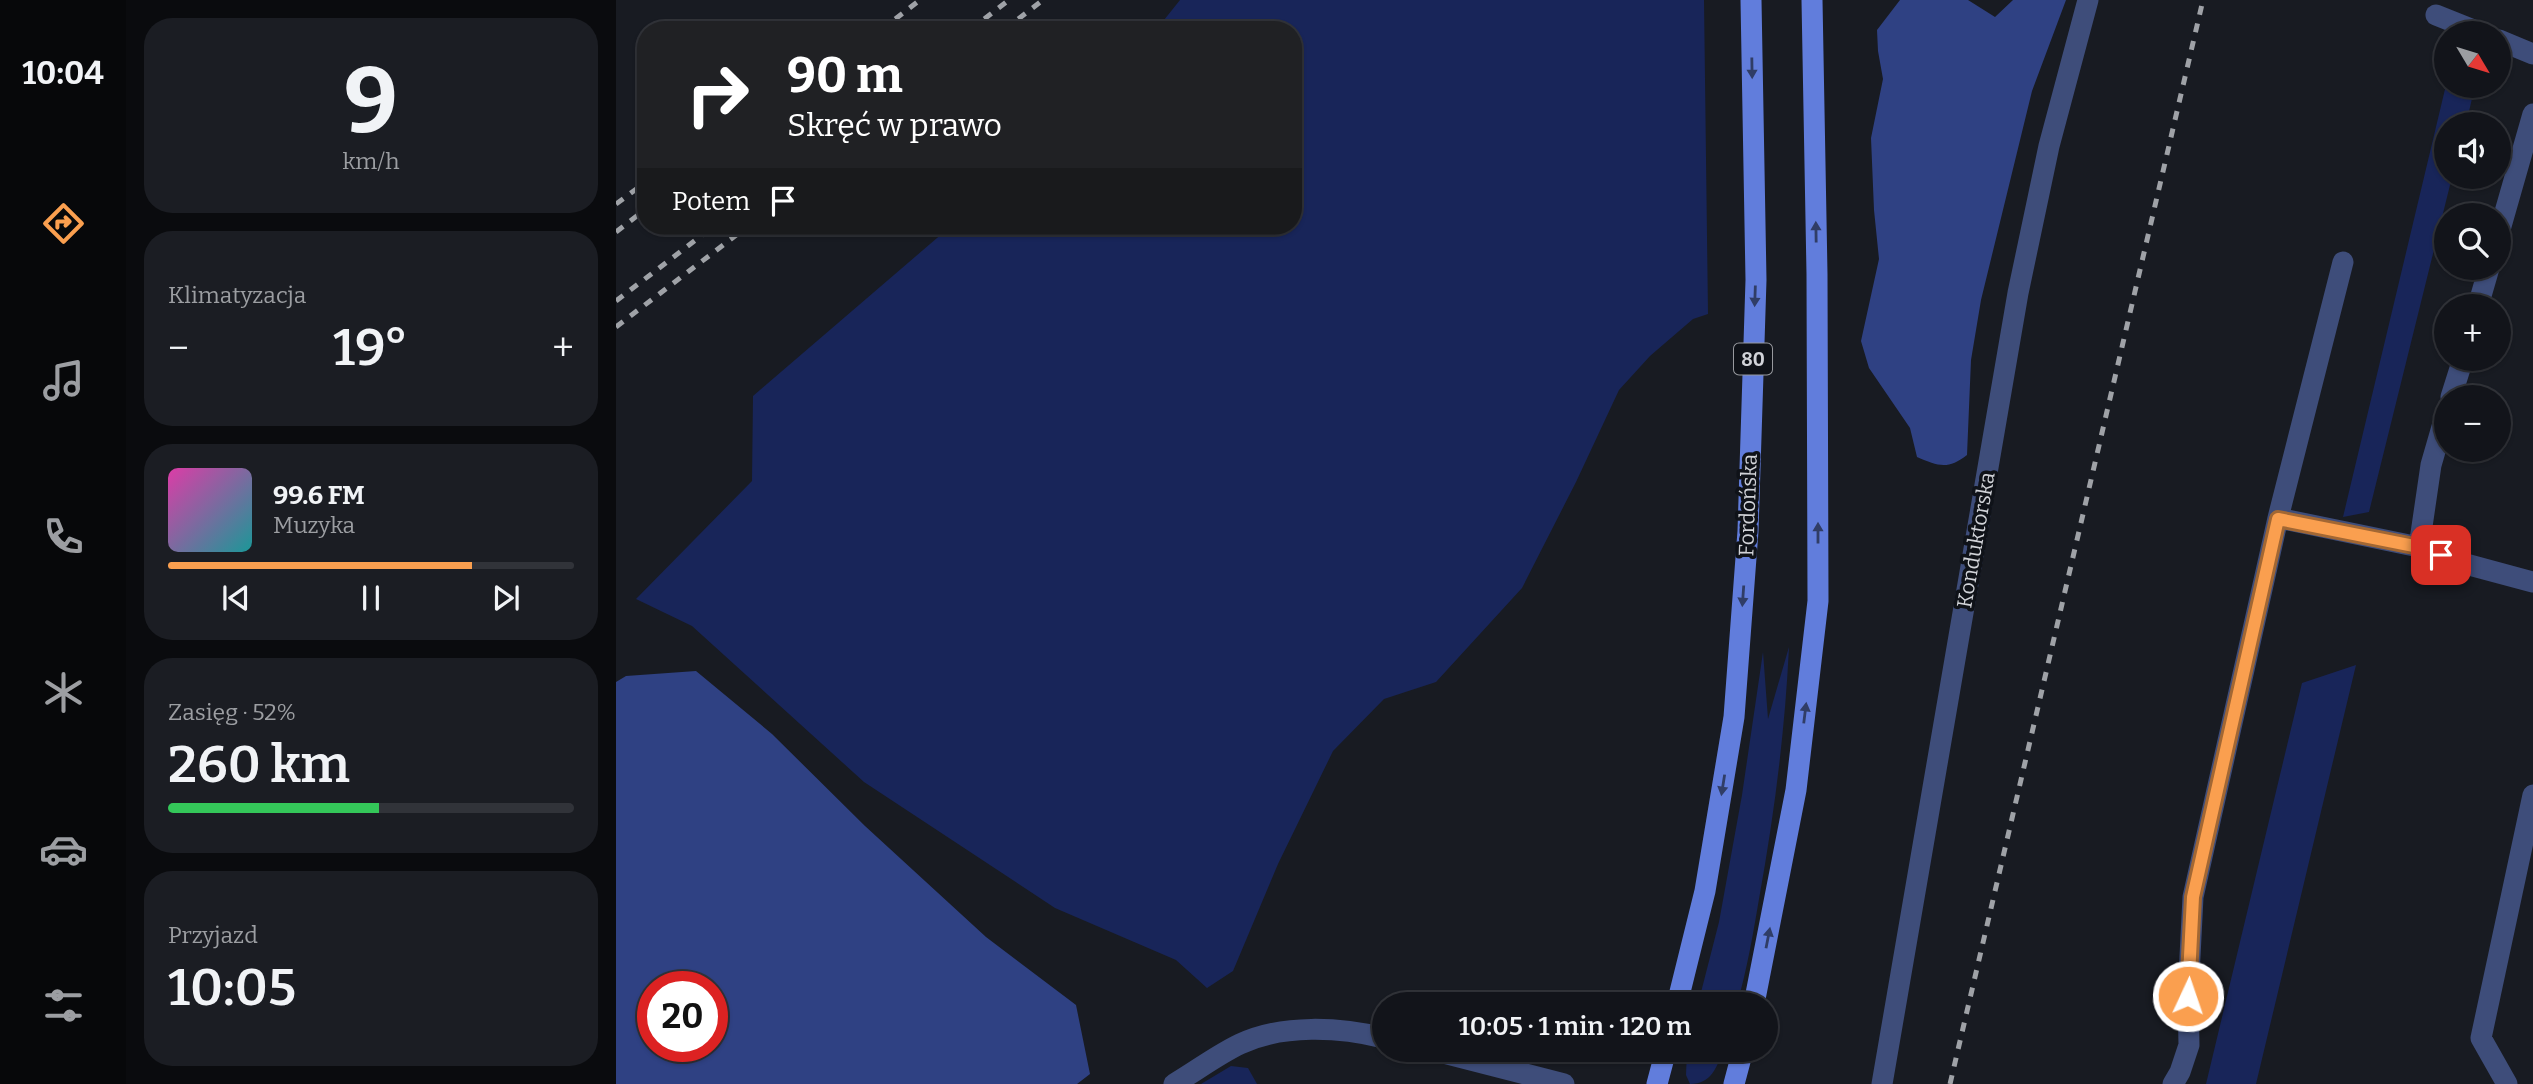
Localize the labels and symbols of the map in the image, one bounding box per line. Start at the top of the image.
north arrow [2434,21,2511,98]
one-way arrow [1746,57,1758,79]
one-way arrow [1811,220,1822,242]
one-way arrow [1749,285,1761,307]
road number: 80 [1734,344,1772,374]
street label: Fordońska [1733,453,1763,557]
street label: Konduktorska [1951,469,2001,610]
one-way arrow [1812,521,1824,543]
pin [2411,525,2471,585]
one-way arrow [1737,586,1748,608]
one-way arrow [1799,702,1810,724]
one-way arrow [1717,774,1728,796]
one-way arrow [1763,927,1774,949]
position arrow [2151,959,2225,1033]
speed limit sign: 20 [637,971,728,1062]

